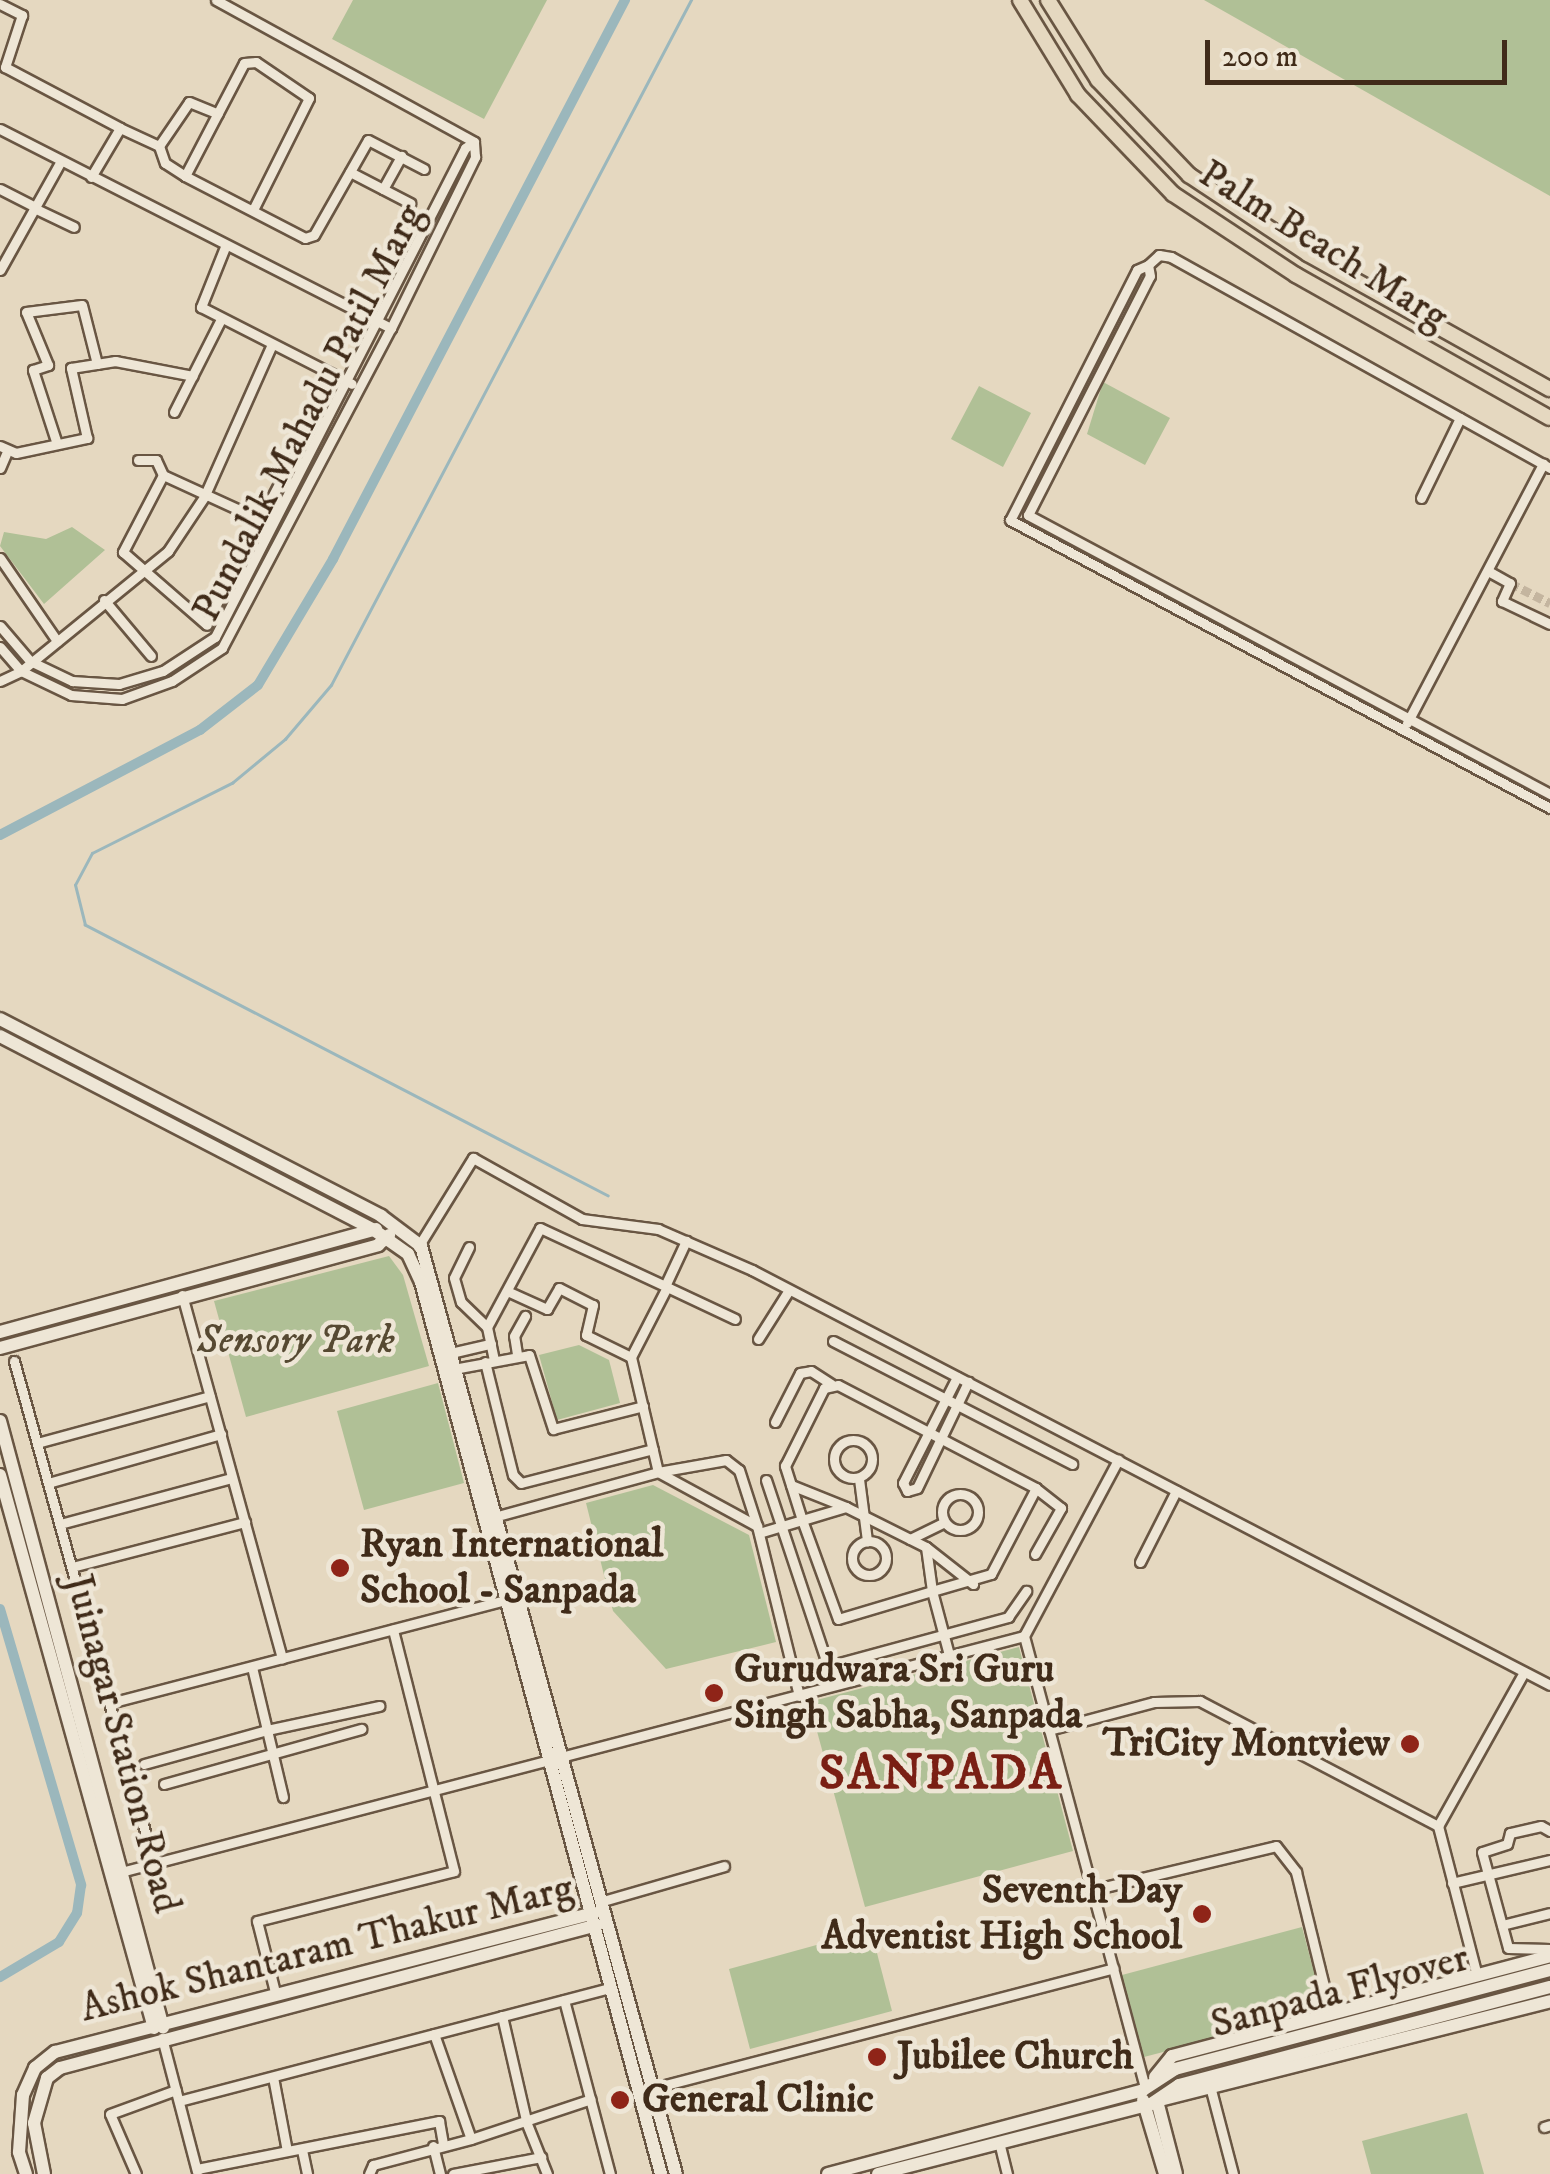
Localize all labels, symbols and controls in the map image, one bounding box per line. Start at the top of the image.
scale bar [1210,20,1512,82]
text: 200 m [1222,39,1298,76]
street label: Palm Beach Marg [1190,150,1456,342]
street label: Pundalik Mahadu Patil Marg [183,196,435,630]
park label: Sensory Park [197,1317,395,1365]
place label: Ryan International School - Sanpada [360,1521,663,1615]
marker: Ryan International School - Sanpada [329,1557,351,1579]
street label: Juinagar Station Road [54,1570,190,1918]
place label: Gurudwara Sri Guru Singh Sabha, Sanpada [734,1646,1082,1740]
marker: Gurudwara Sri Guru Singh Sabha, Sanpada [703,1682,725,1704]
place label: TriCity Montview [1103,1720,1390,1768]
marker: TriCity Montview [1399,1733,1421,1755]
district label: SANPADA [819,1744,1063,1804]
street label: Ashok Shantaram Thakur Marg [76,1865,578,2033]
place label: Seventh Day Adventist High School [821,1867,1182,1961]
marker: Seventh Day Adventist High School [1191,1903,1213,1925]
street label: Sanpada Flyover [1206,1935,1474,2049]
place label: Jubilee Church [897,2033,1134,2081]
marker: Jubilee Church [866,2046,888,2068]
place label: General Clinic [642,2076,874,2124]
marker: General Clinic [607,2087,633,2113]

